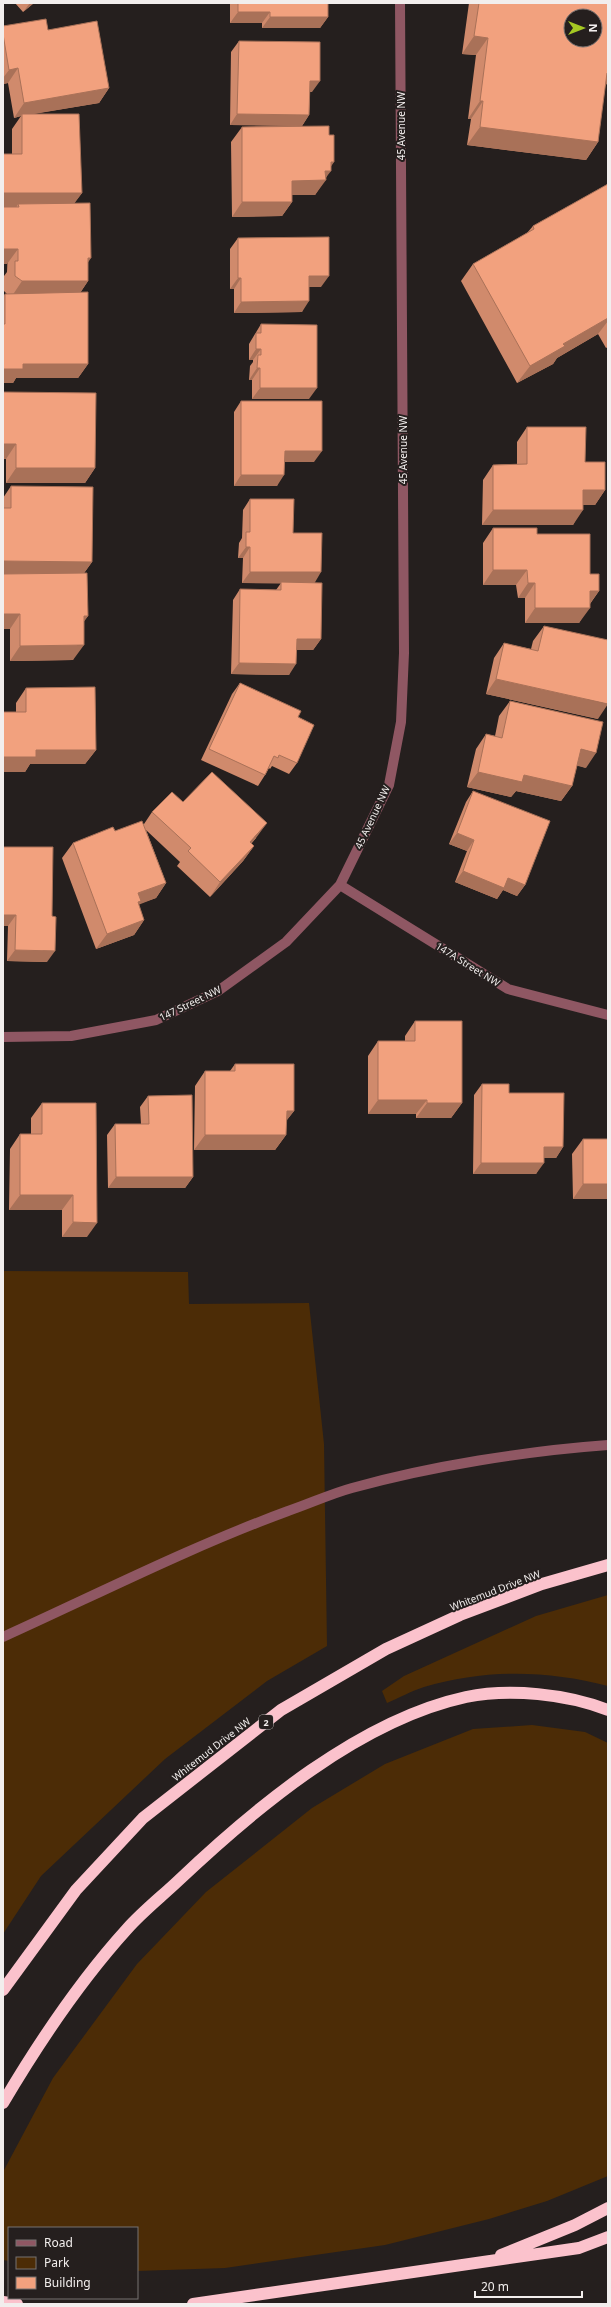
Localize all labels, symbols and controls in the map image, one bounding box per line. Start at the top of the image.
north arrow [563,8,603,48]
text: N [586,24,601,32]
street label: 45 Avenue NW [394,91,408,160]
street label: 45 Avenue NW [396,415,410,484]
street label: 45 Avenue NW [351,782,393,851]
street label: 147A Street NW [433,939,503,990]
street label: 147 Street NW [157,982,224,1024]
street label: Whitemud Drive NW [448,1566,543,1614]
street label: Whitemud Drive NW [169,1714,254,1784]
road number: 2 [259,1715,273,1729]
legend [8,2227,138,2299]
text: Road [44,2234,73,2251]
text: Park [44,2254,70,2271]
scale bar [475,2273,582,2299]
text: Building [44,2274,91,2291]
text: 20 m [481,2278,509,2295]

